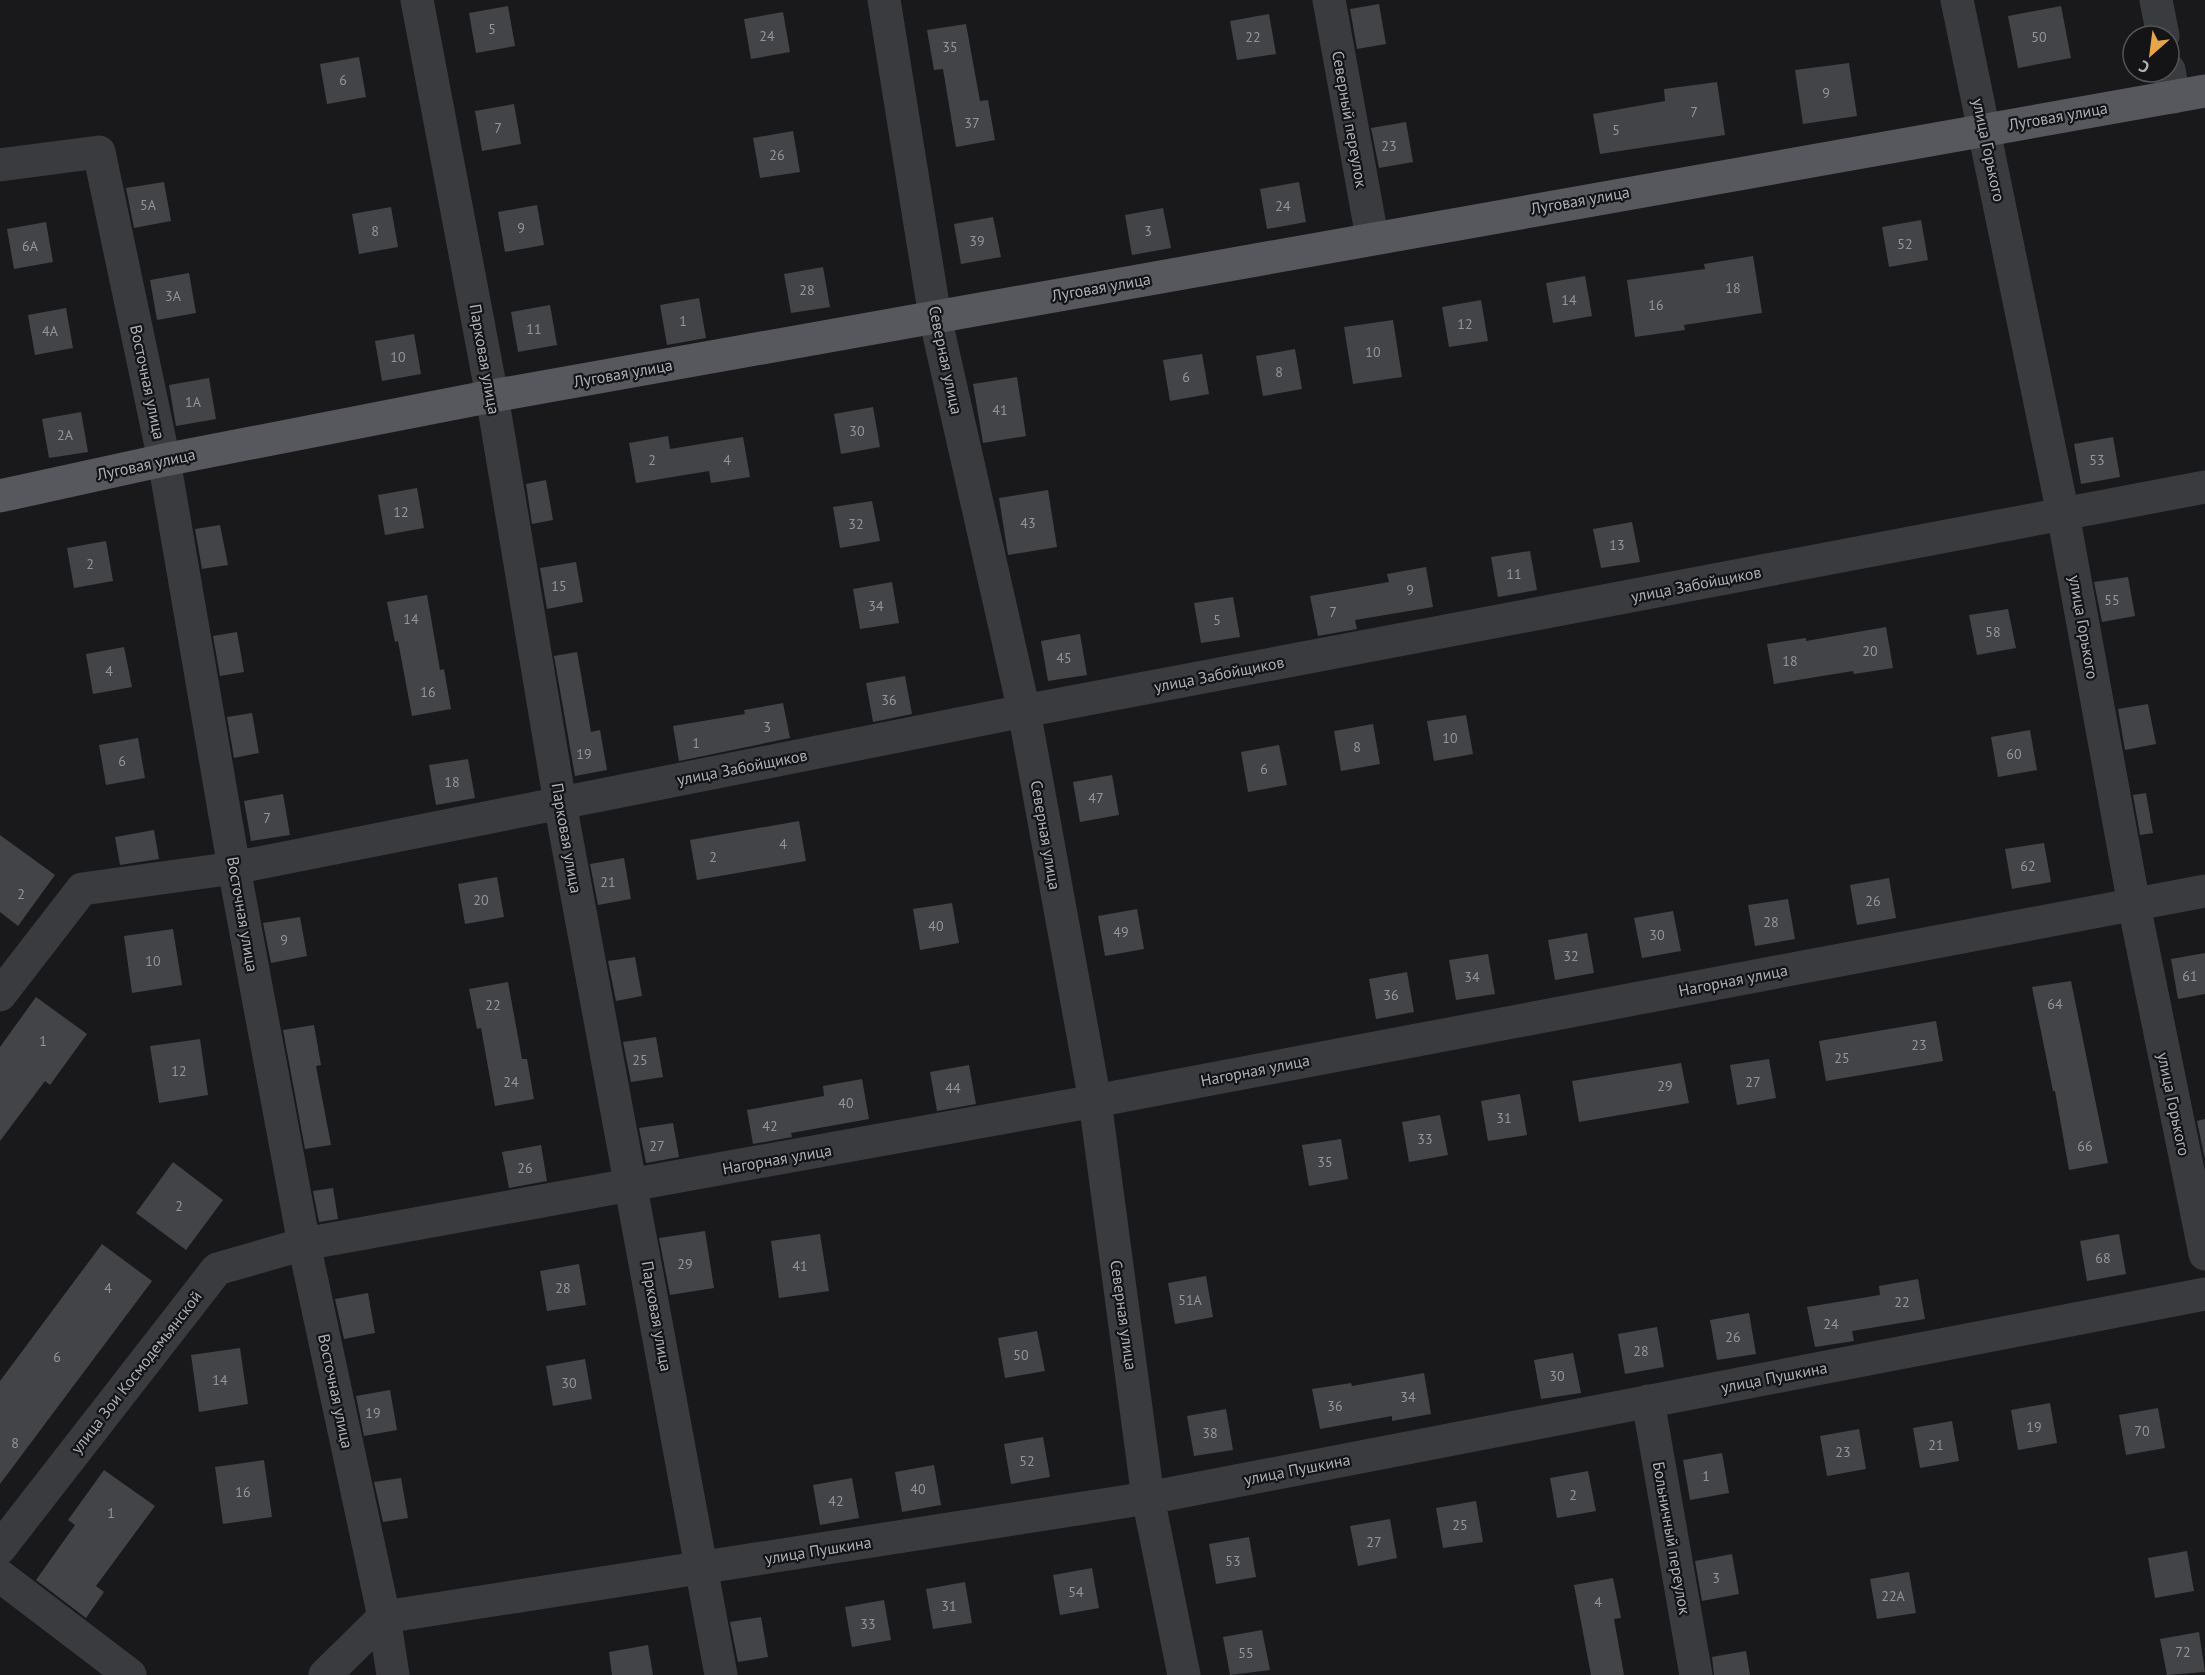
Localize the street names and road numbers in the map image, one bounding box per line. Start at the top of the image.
street label: Северный переулок [1328,49,1372,189]
street label: улица Горького [1968,96,2010,204]
street label: Луговая улица [2006,97,2109,135]
street label: Луговая улица [1528,181,1631,219]
street label: Луговая улица [1049,268,1152,306]
street label: Парковая улица [465,302,505,416]
street label: Северная улица [925,304,967,416]
street label: Восточная улица [126,323,170,441]
street label: Луговая улица [571,354,674,392]
street label: Луговая улица [94,444,197,484]
street label: улица Забойщиков [1629,562,1763,606]
street label: улица Горького [2065,573,2103,681]
street label: улица Забойщиков [1152,652,1286,696]
street label: улица Забойщиков [675,745,809,789]
street label: Северная улица [1027,779,1065,891]
street label: Парковая улица [547,781,587,895]
street label: Восточная улица [223,855,263,973]
street label: Нагорная улица [1677,960,1789,1000]
street label: Нагорная улица [1199,1050,1311,1090]
street label: улица Горького [2153,1050,2195,1158]
street label: Нагорная улица [721,1140,833,1178]
street label: Парковая улица [637,1259,677,1373]
street label: Северная улица [1106,1259,1142,1371]
street label: улица Зои Космодемьянской [66,1287,206,1457]
street label: Восточная улица [314,1332,358,1450]
street label: улица Пушкина [1719,1357,1829,1397]
street label: улица Пушкина [1242,1449,1352,1489]
street label: Больничный переулок [1649,1460,1695,1616]
street label: улица Пушкина [763,1532,873,1568]

